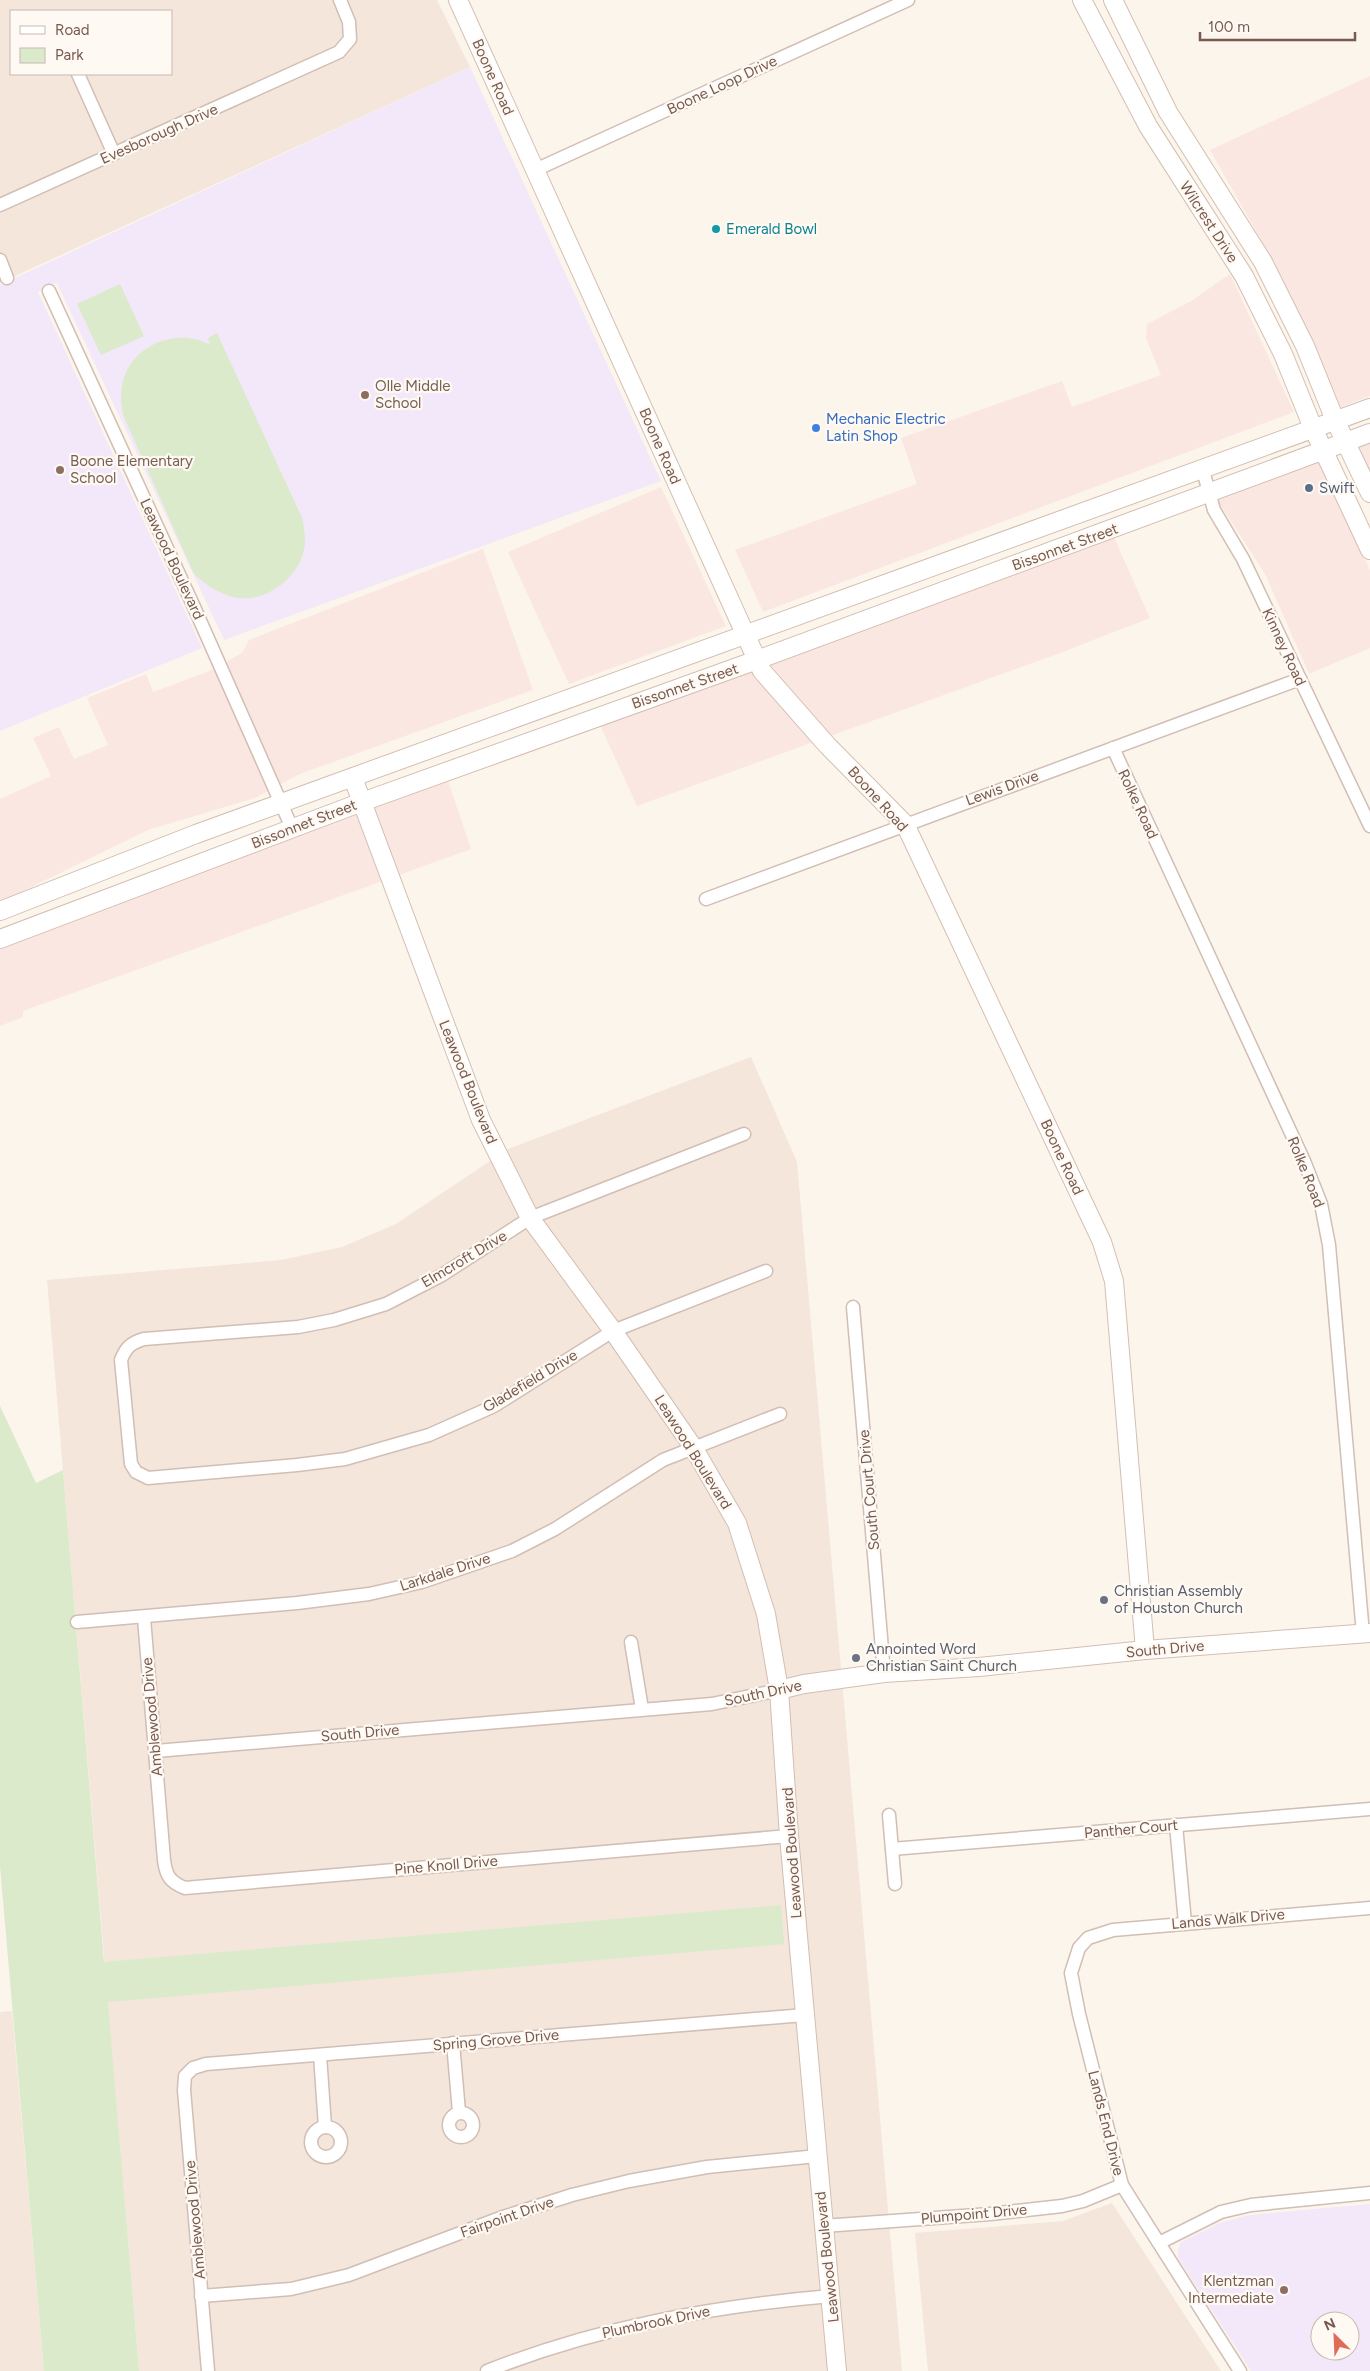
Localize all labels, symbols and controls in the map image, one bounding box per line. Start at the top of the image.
legend [10,10,172,75]
scale bar [1200,10,1355,42]
text: 100 m [1208,18,1250,36]
text: Road [55,21,90,39]
street label: Boone Road [468,36,518,118]
text: Park [55,46,84,64]
street label: Boone Loop Drive [664,52,780,118]
street label: Evesborough Drive [97,100,221,168]
street label: Wilcrest Drive [1176,178,1242,266]
place label: Emerald Bowl [726,220,817,238]
marker: Emerald Bowl [710,223,722,235]
place label: Olle Middle School [375,377,450,412]
marker: Olle Middle School [359,389,371,401]
street label: Boone Road [635,405,685,487]
place label: Mechanic Electric Latin Shop [826,410,946,445]
marker: Mechanic Electric Latin Shop [810,422,822,434]
place label: Boone Elementary School [70,452,193,487]
marker: Boone Elementary School [54,464,66,476]
place label: Swift [1319,479,1355,497]
marker: Swift [1303,482,1315,494]
street label: Leawood Boulevard [136,496,208,622]
street label: Bissonnet Street [1009,519,1121,575]
street label: Kinney Road [1258,605,1310,689]
street label: Bissonnet Street [629,659,741,713]
street label: Boone Road [844,763,912,835]
street label: Lewis Drive [963,766,1041,810]
street label: Rolke Road [1114,766,1162,842]
street label: Bissonnet Street [249,795,360,852]
street label: Leawood Boulevard [435,1018,501,1146]
street label: Boone Road [1037,1116,1087,1198]
street label: Rolke Road [1284,1134,1328,1210]
street label: Elmcroft Drive [418,1226,510,1292]
street label: Gladefield Drive [479,1346,581,1416]
street label: Leawood Boulevard [650,1391,736,1513]
street label: South Court Drive [855,1429,883,1551]
street label: Larkdale Drive [398,1549,492,1595]
place label: Christian Assembly of Houston Church [1114,1582,1243,1617]
marker: Christian Assembly of Houston Church [1098,1594,1110,1606]
street label: South Drive [1125,1637,1205,1661]
place label: Annointed Word Christian Saint Church [866,1640,1017,1675]
marker: Annointed Word Christian Saint Church [850,1652,862,1664]
street label: Amblewood Drive [138,1657,166,1777]
street label: South Drive [723,1676,803,1710]
street label: South Drive [320,1721,400,1745]
street label: Leawood Boulevard [778,1787,806,1919]
street label: Panther Court [1083,1816,1179,1842]
street label: Pine Knoll Drive [394,1852,498,1878]
street label: Lands Walk Drive [1171,1905,1285,1933]
street label: Spring Grove Drive [432,2026,560,2054]
street label: Lands End Drive [1084,2069,1128,2177]
street label: Amblewood Drive [181,2160,209,2280]
street label: Leawood Boulevard [811,2191,843,2323]
street label: Fairpoint Drive [458,2193,556,2241]
street label: Plumpoint Drive [920,2200,1028,2228]
place label: Klentzman Intermediate [1188,2272,1274,2307]
marker: Klentzman Intermediate [1278,2284,1290,2296]
street label: Plumbrook Drive [600,2302,712,2342]
north arrow [1310,2311,1360,2361]
text: N [1322,2315,1338,2335]

